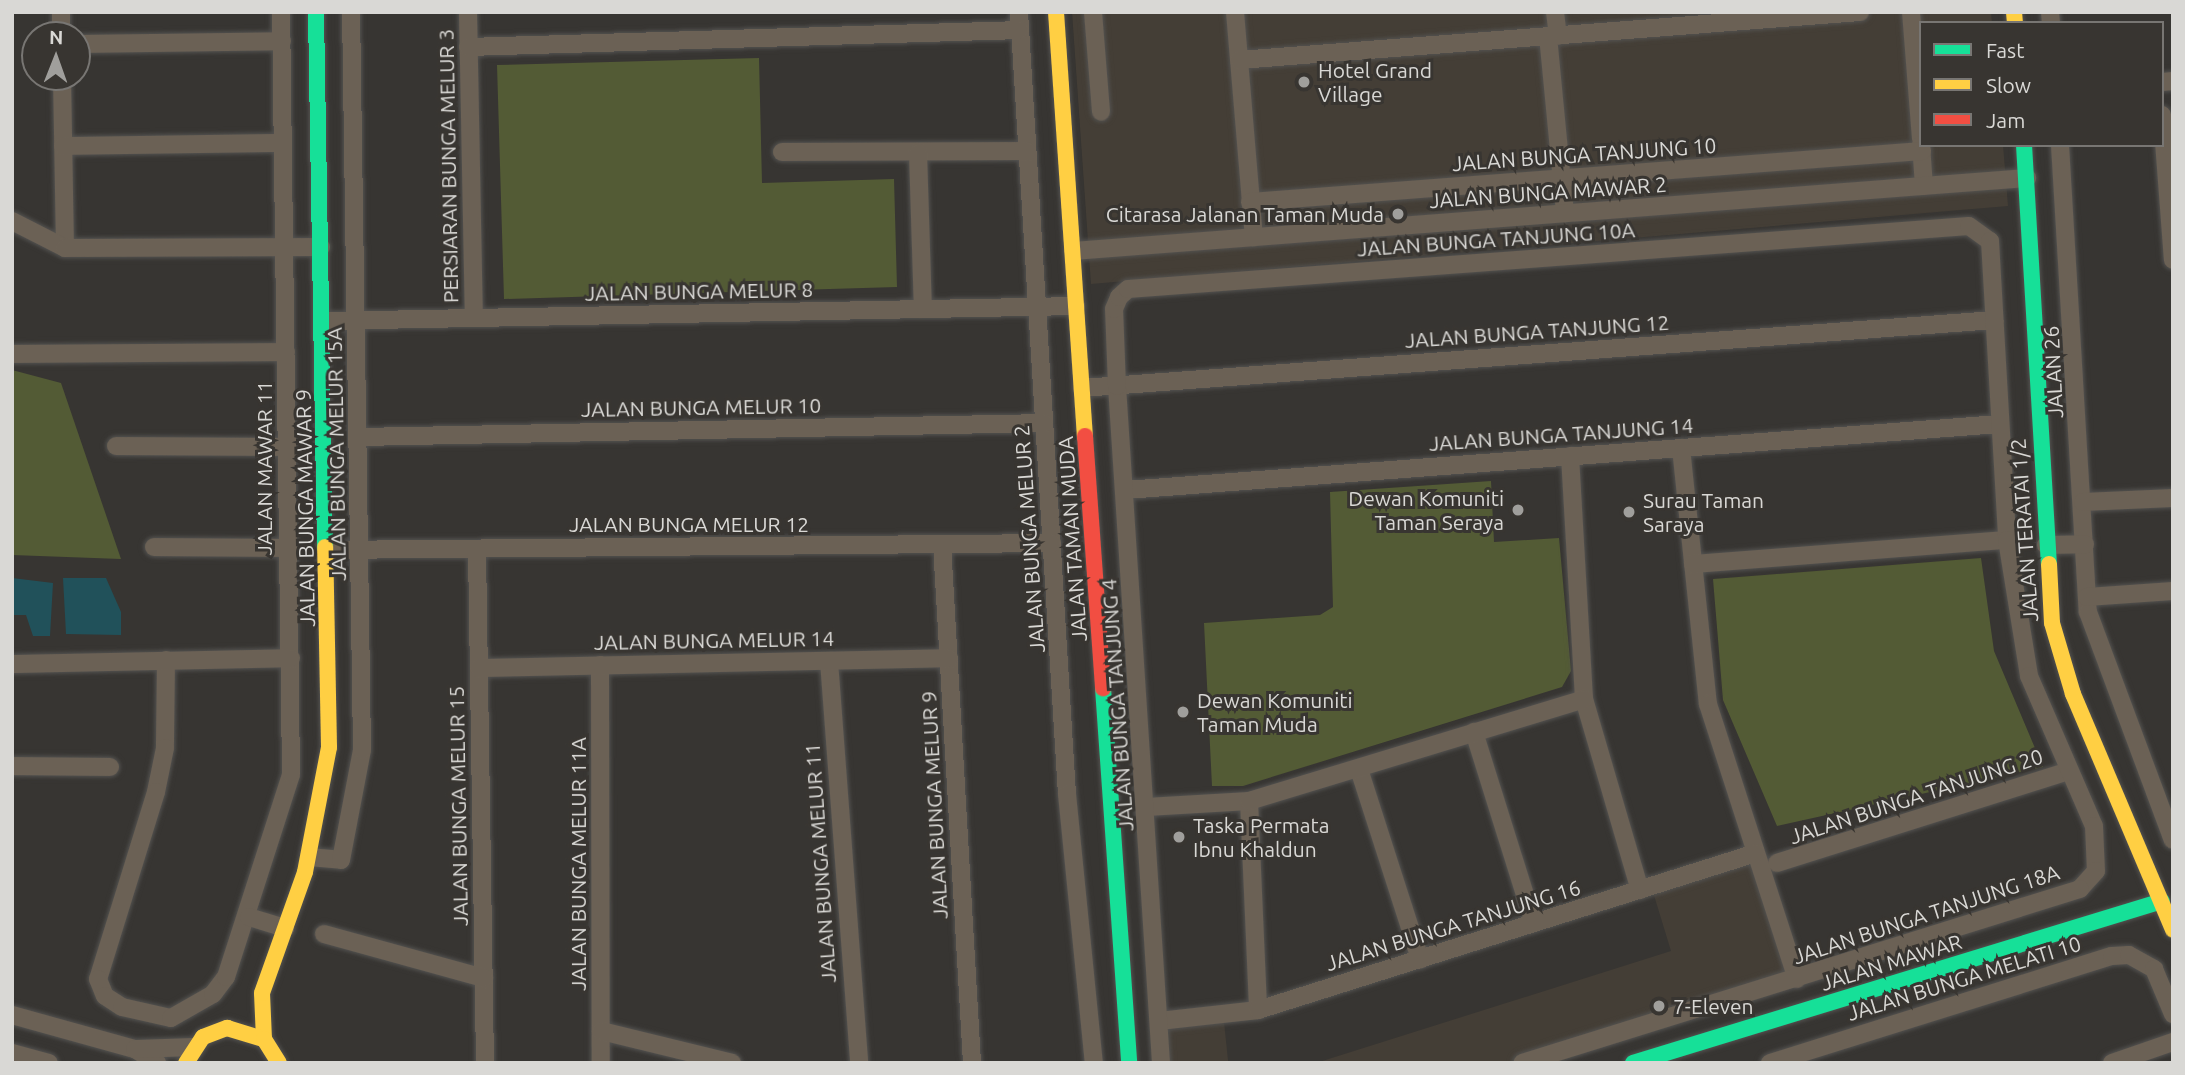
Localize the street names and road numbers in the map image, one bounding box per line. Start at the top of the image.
street label: PERSIARAN BUNGA MELUR 3 [433,29,463,303]
street label: JALAN BUNGA TANJUNG 10 [1451,132,1717,176]
street label: JALAN BUNGA MAWAR 2 [1428,171,1668,213]
street label: JALAN BUNGA TANJUNG 10A [1356,217,1636,261]
street label: JALAN BUNGA MELUR 8 [585,276,813,306]
street label: JALAN BUNGA TANJUNG 12 [1404,309,1670,353]
street label: JALAN 26 [2038,325,2068,419]
street label: JALAN BUNGA MELUR 15A [321,327,351,581]
street label: JALAN MAWAR 11 [251,381,277,555]
street label: JALAN BUNGA MAWAR 9 [290,389,320,627]
street label: JALAN BUNGA MELUR 10 [581,392,821,422]
street label: JALAN BUNGA TANJUNG 14 [1428,412,1694,456]
street label: JALAN BUNGA MELUR 2 [1008,424,1050,654]
street label: JALAN TAMAN MUDA [1052,436,1092,642]
street label: JALAN TERATAI 1/2 [2005,437,2043,623]
street label: JALAN BUNGA MELUR 12 [569,511,809,537]
street label: JALAN BUNGA TANJUNG 4 [1096,578,1138,832]
street label: JALAN BUNGA MELUR 14 [594,625,834,655]
street label: JALAN BUNGA MELUR 15 [443,686,473,926]
street label: JALAN BUNGA MELUR 9 [915,690,953,920]
street label: JALAN BUNGA MELUR 11A [565,737,591,991]
street label: JALAN BUNGA MELUR 11 [799,742,841,984]
street label: JALAN BUNGA TANJUNG 20 [1786,743,2046,849]
street label: JALAN BUNGA TANJUNG 18A [1790,859,2062,969]
street label: JALAN BUNGA TANJUNG 16 [1323,874,1583,976]
street label: JALAN MAWAR [1817,929,1965,995]
street label: JALAN BUNGA MELATI 10 [1844,930,2084,1026]

